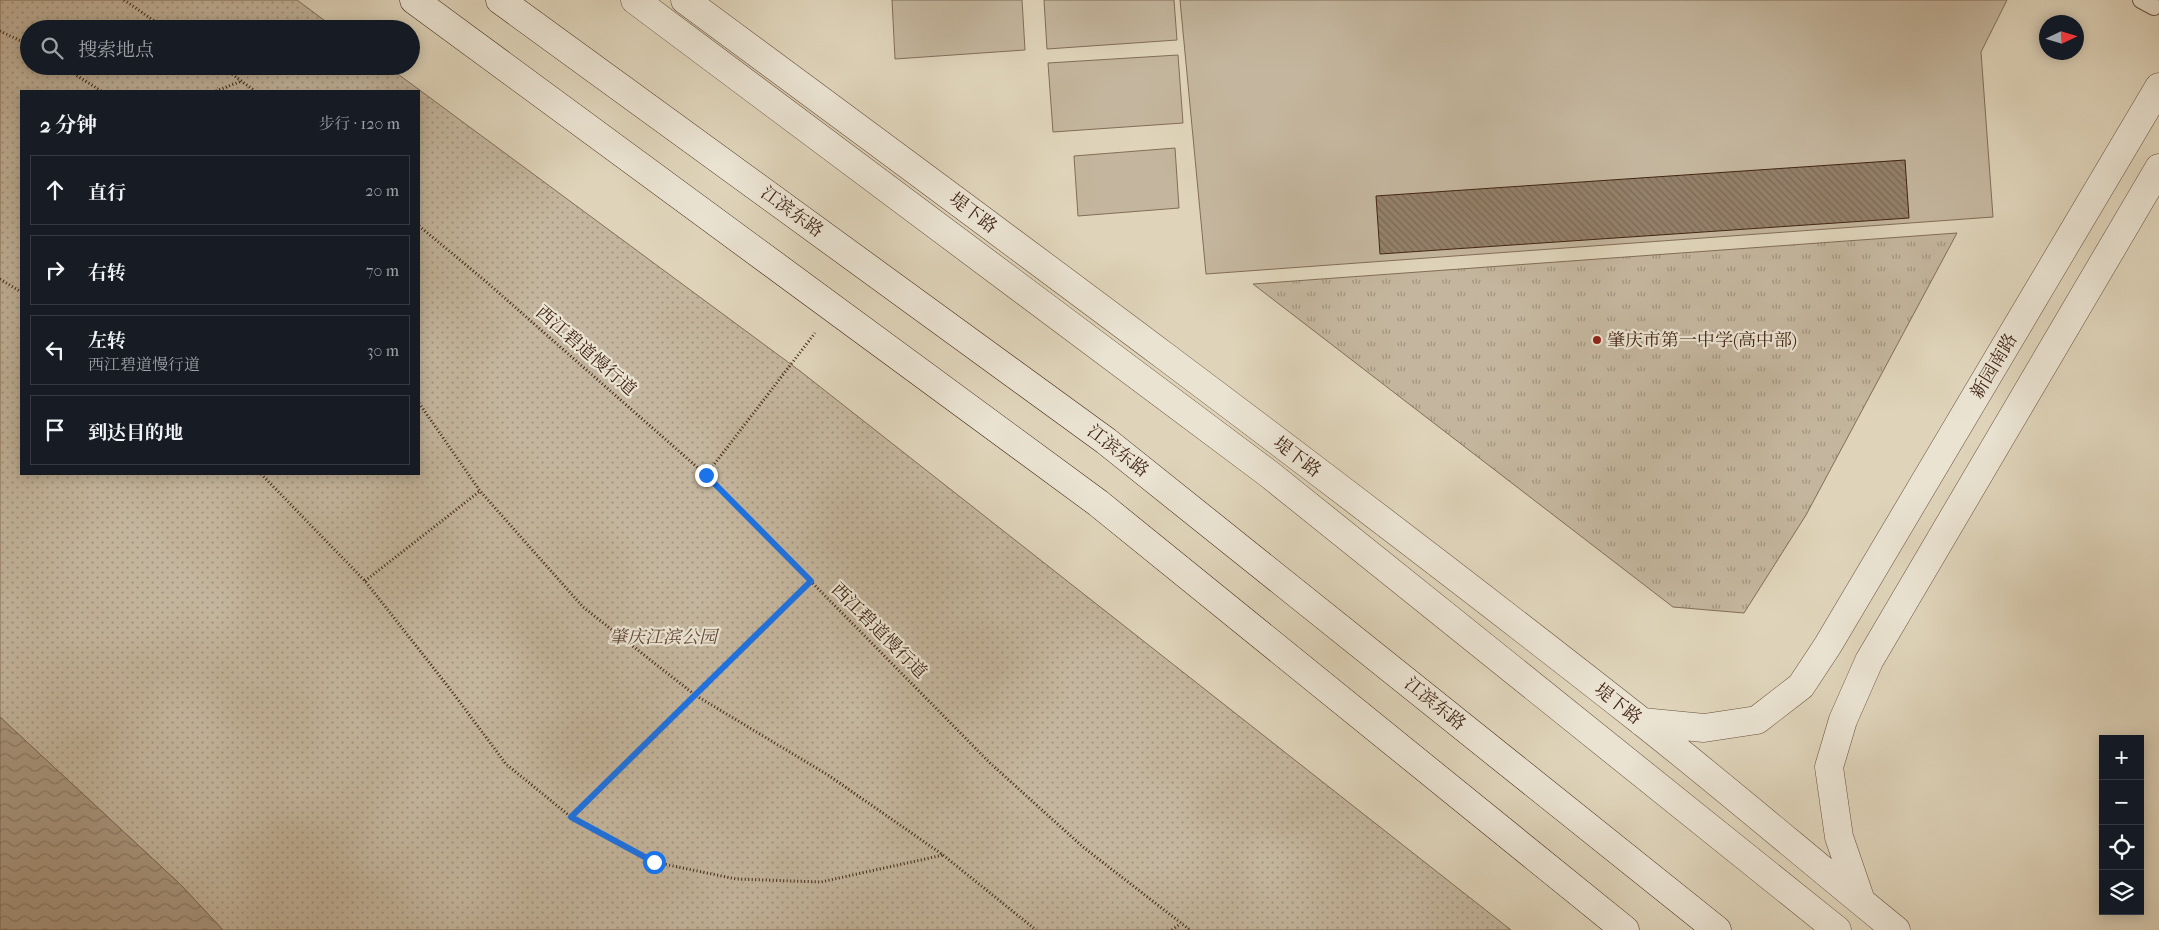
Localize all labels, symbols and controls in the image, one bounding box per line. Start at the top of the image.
north arrow [2039,15,2084,60]
search box [20,20,420,75]
icon: search [38,34,66,62]
text: 搜索地点 [78,39,154,61]
text: 2 分钟 [40,113,97,137]
text: 步行 · 120 m [318,114,400,133]
icon: ahead [41,176,69,204]
text: 20 m [365,181,399,200]
text: 直行 [88,182,126,204]
street label: 江滨东路 [757,182,827,242]
street label: 堤下路 [945,188,1001,238]
icon: right [41,256,69,284]
text: 70 m [366,261,399,280]
text: 右转 [88,262,126,284]
street label: 西江碧道慢行道 [532,302,640,400]
text: 左转 [88,330,126,352]
place label: 肇庆市第一中学(高中部) [1607,330,1797,351]
street label: 新园南路 [1966,330,2022,402]
marker: 肇庆市第一中学(高中部) [1591,334,1603,346]
icon: left [41,336,69,364]
text: 30 m [367,341,399,360]
text: 西江碧道慢行道 [88,355,200,374]
icon: arrive [41,416,69,444]
street label: 江滨东路 [1083,421,1153,481]
text: 到达目的地 [88,422,183,444]
street label: 堤下路 [1269,432,1325,482]
route end [695,464,718,487]
street label: 西江碧道慢行道 [827,579,931,683]
park label: 肇庆江滨公园 [609,627,720,648]
street label: 江滨东路 [1400,673,1470,735]
street label: 堤下路 [1590,679,1646,729]
map controls [2099,735,2144,915]
button: + [2099,735,2144,780]
button: − [2099,780,2144,825]
button: locate [2099,825,2144,870]
route start [643,851,666,874]
button: layers [2099,870,2144,915]

